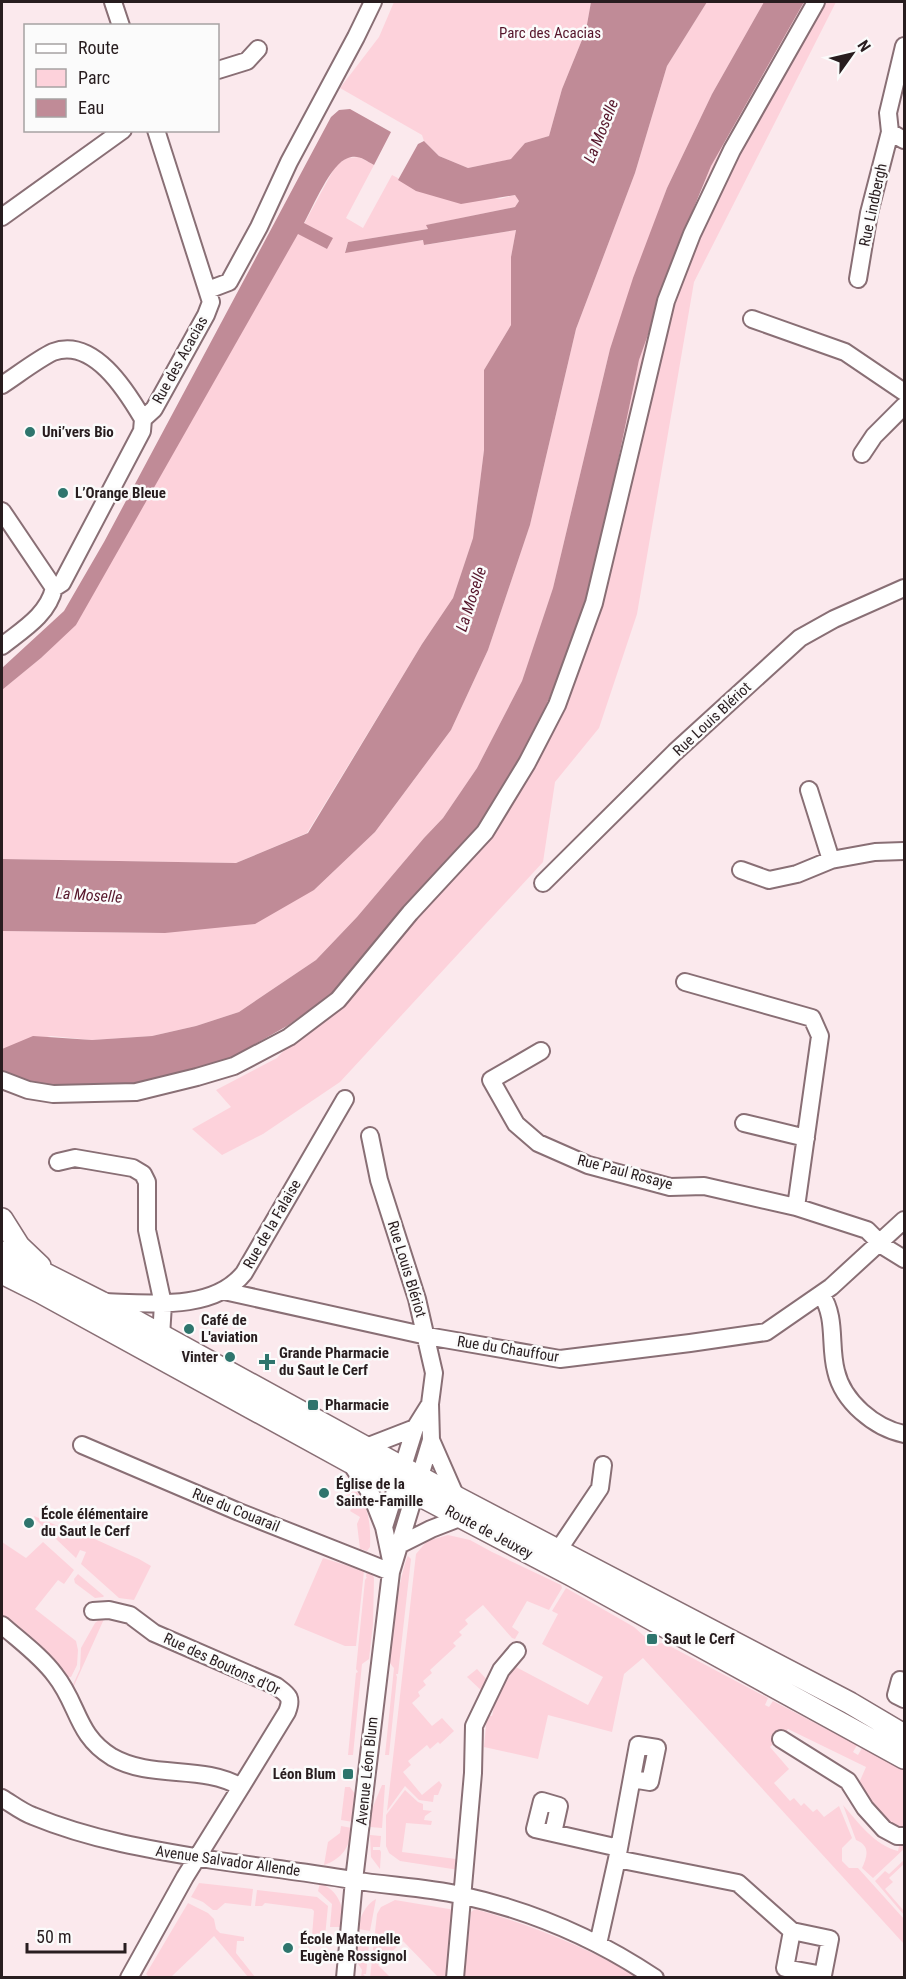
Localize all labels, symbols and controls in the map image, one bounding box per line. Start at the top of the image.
legend [24,24,219,132]
park label: Parc des Acacias [499,24,601,42]
north arrow [822,24,882,84]
text: Route [78,37,119,58]
text: N [853,37,875,55]
text: Parc [78,67,110,88]
text: Eau [78,97,104,118]
water label: La Moselle [580,97,622,165]
street label: Rue Lindbergh [855,162,891,248]
street label: Rue des Acacias [148,313,212,407]
place label: Uni’vers Bio [42,423,114,441]
marker: Uni’vers Bio [23,425,37,439]
place label: L’Orange Bleue [75,484,166,502]
marker: L’Orange Bleue [56,486,70,500]
water label: La Moselle [452,564,490,634]
street label: Rue Louis Blériot [669,678,755,760]
water label: La Moselle [55,883,123,907]
street label: Rue Paul Rosaye [575,1151,675,1193]
street label: Rue de la Falaise [239,1176,305,1272]
street label: Rue Louis Blériot [384,1219,430,1319]
place label: Café de L'aviation [201,1311,258,1346]
marker: Café de L'aviation [182,1322,196,1336]
street label: Rue du Chauffour [456,1332,561,1366]
place label: Grande Pharmacie du Saut le Cerf [279,1344,389,1379]
place label: Vinter [181,1348,218,1366]
marker: Vinter [223,1350,237,1364]
marker: Grande Pharmacie du Saut le Cerf [260,1355,274,1369]
place label: Pharmacie [325,1396,389,1414]
marker: Pharmacie [306,1398,320,1412]
place label: Église de la Sainte-Famille [336,1475,423,1510]
street label: Rue du Couarail [190,1484,282,1536]
marker: Église de la Sainte-Famille [317,1486,331,1500]
street label: Route de Jeuxey [442,1501,536,1563]
place label: École élémentaire du Saut le Cerf [41,1505,148,1540]
marker: École élémentaire du Saut le Cerf [22,1516,36,1530]
street label: Rue des Boutons d'Or [161,1629,283,1699]
place label: Saut le Cerf [664,1630,735,1648]
marker: Saut le Cerf [645,1632,659,1646]
street label: Avenue Léon Blum [352,1716,382,1826]
place label: Léon Blum [273,1765,336,1783]
marker: Léon Blum [341,1767,355,1781]
street label: Avenue Salvador Allende [155,1842,301,1880]
scale bar [27,1916,124,1954]
text: 50 m [36,1926,71,1947]
place label: École Maternelle Eugène Rossignol [300,1930,407,1965]
marker: École Maternelle Eugène Rossignol [281,1941,295,1955]

